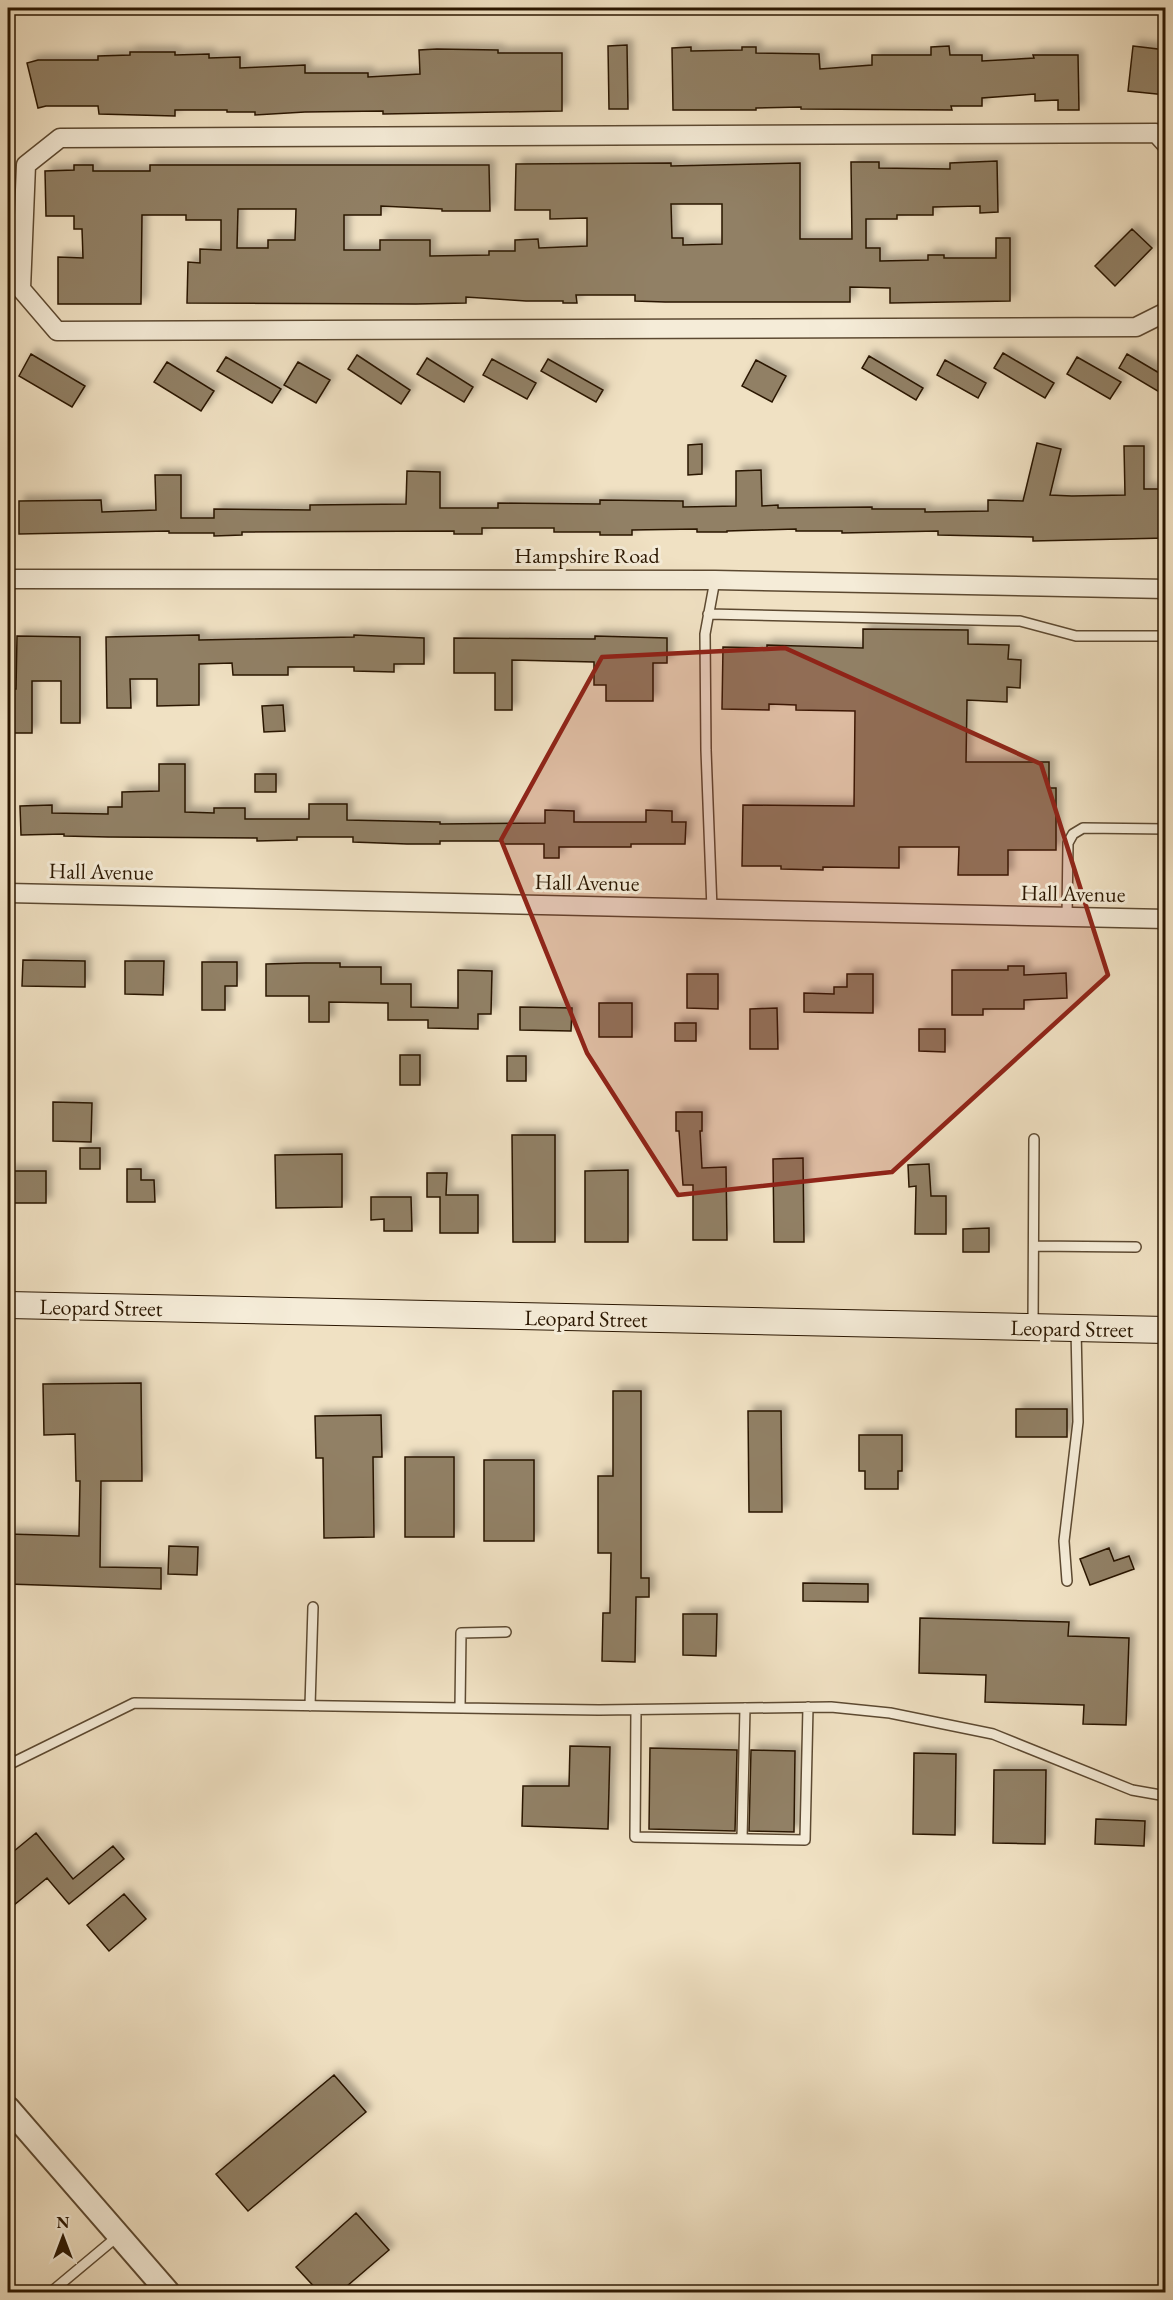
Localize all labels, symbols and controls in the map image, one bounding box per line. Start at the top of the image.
street label: Hampshire Road [514,541,661,570]
street label: Hall Avenue [48,856,154,887]
street label: Hall Avenue [534,867,640,898]
street label: Hall Avenue [1020,878,1126,909]
street label: Leopard Street [39,1292,163,1323]
street label: Leopard Street [524,1303,648,1334]
street label: Leopard Street [1010,1313,1134,1344]
north arrow [33,2207,93,2267]
text: N [57,2212,70,2233]

